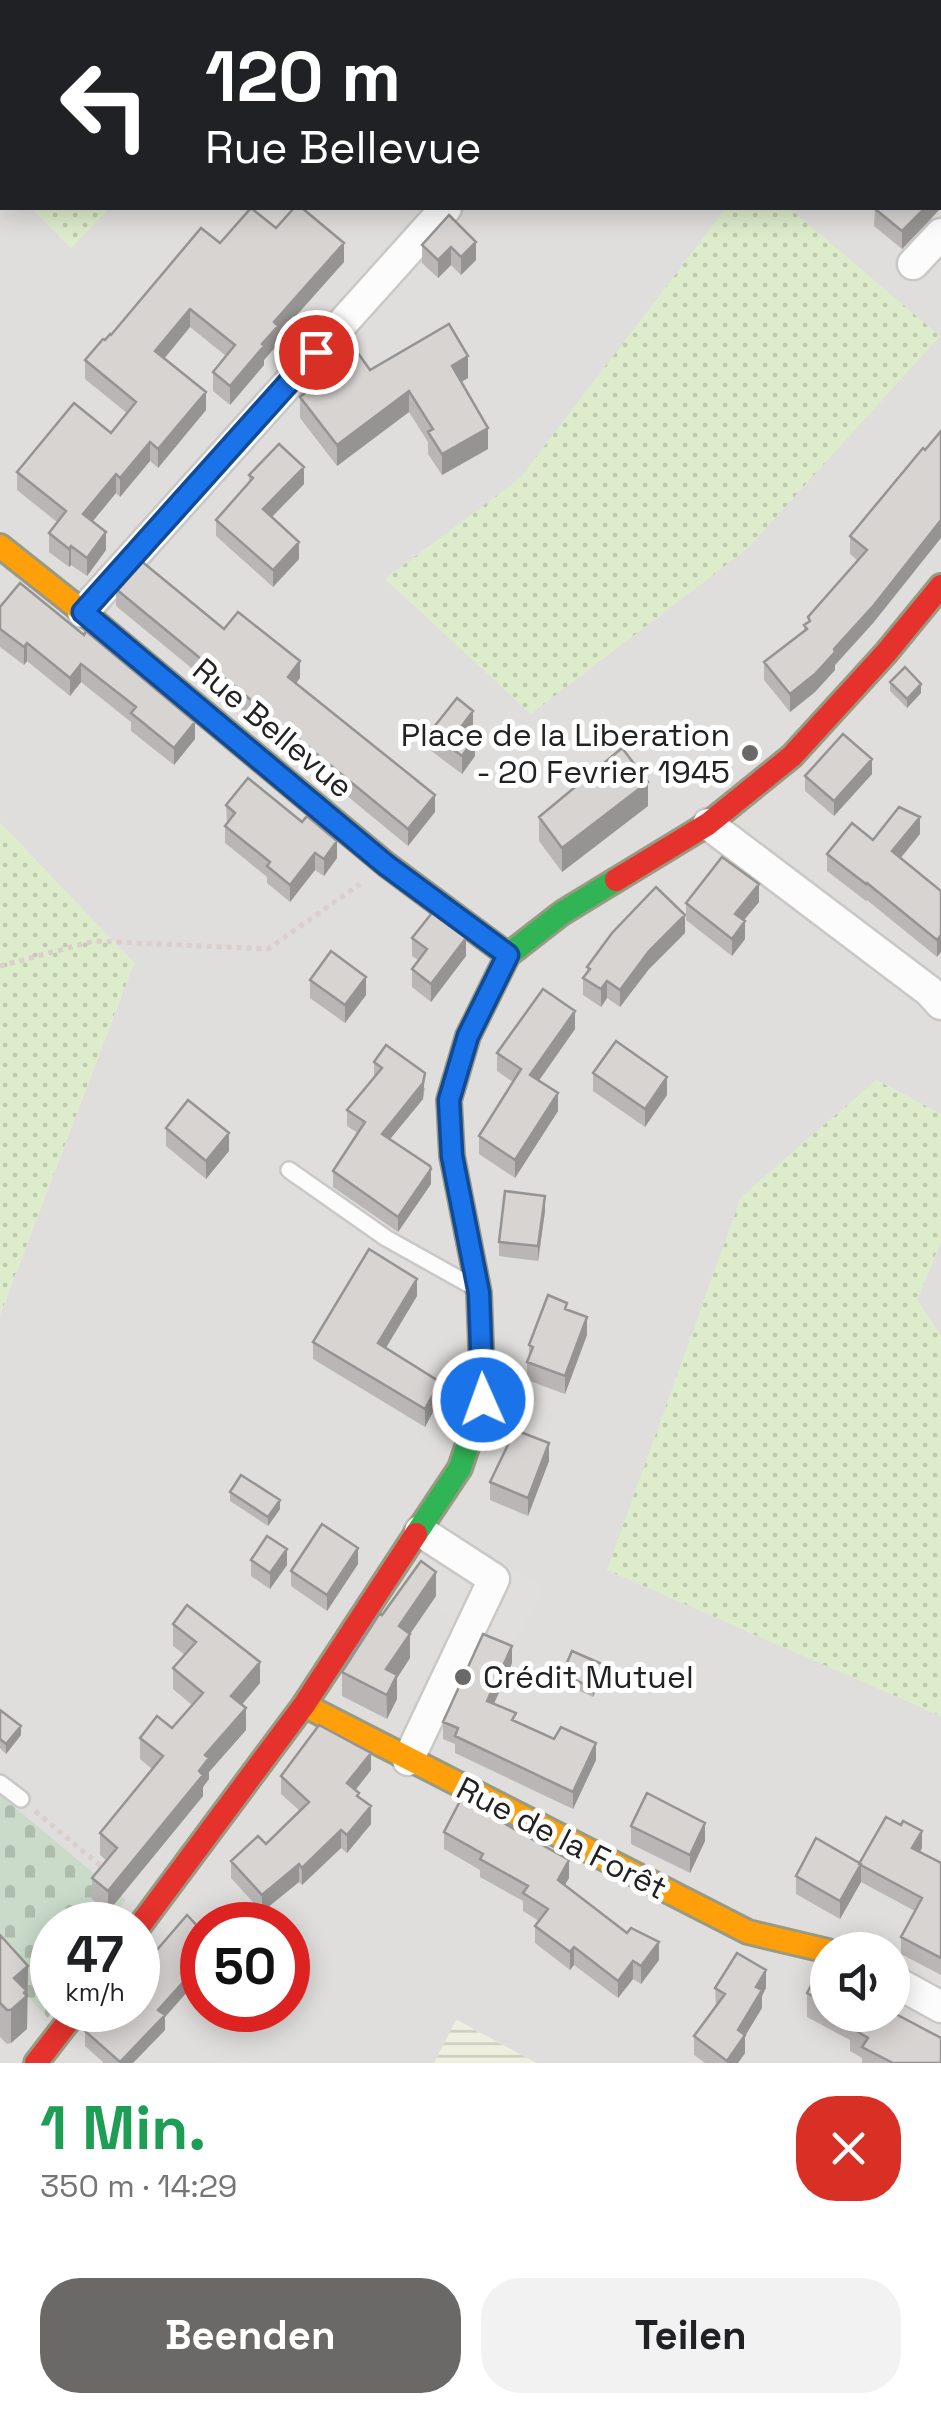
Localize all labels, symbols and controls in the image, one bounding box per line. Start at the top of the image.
text: 120 m [205,32,401,121]
icon: left [40,40,170,170]
text: Rue Bellevue [205,119,482,176]
pin [274,310,359,395]
icon: arrive [289,325,344,380]
street label: Rue Bellevue [185,649,361,807]
place label: Place de la Liberation - 20 Fevrier 1945 [401,715,730,792]
marker: Place de la Liberation - 20 Fevrier 1945 [739,742,761,764]
position arrow [431,1348,535,1452]
place label: Crédit Mutuel [483,1657,694,1697]
marker: Crédit Mutuel [452,1666,474,1688]
street label: Rue de la Forêt [450,1768,674,1908]
speed limit sign: 50 [180,1902,310,2032]
text: 47 [66,1923,124,1987]
map controls [810,1932,910,2032]
button: sound [810,1932,910,2032]
text: km/h [65,1976,125,2008]
text: 1 Min. [40,2090,206,2167]
button: close [796,2096,901,2201]
text: 350 m · 14:29 [40,2166,237,2206]
button: Beenden [40,2278,461,2393]
button: Teilen [481,2278,901,2393]

